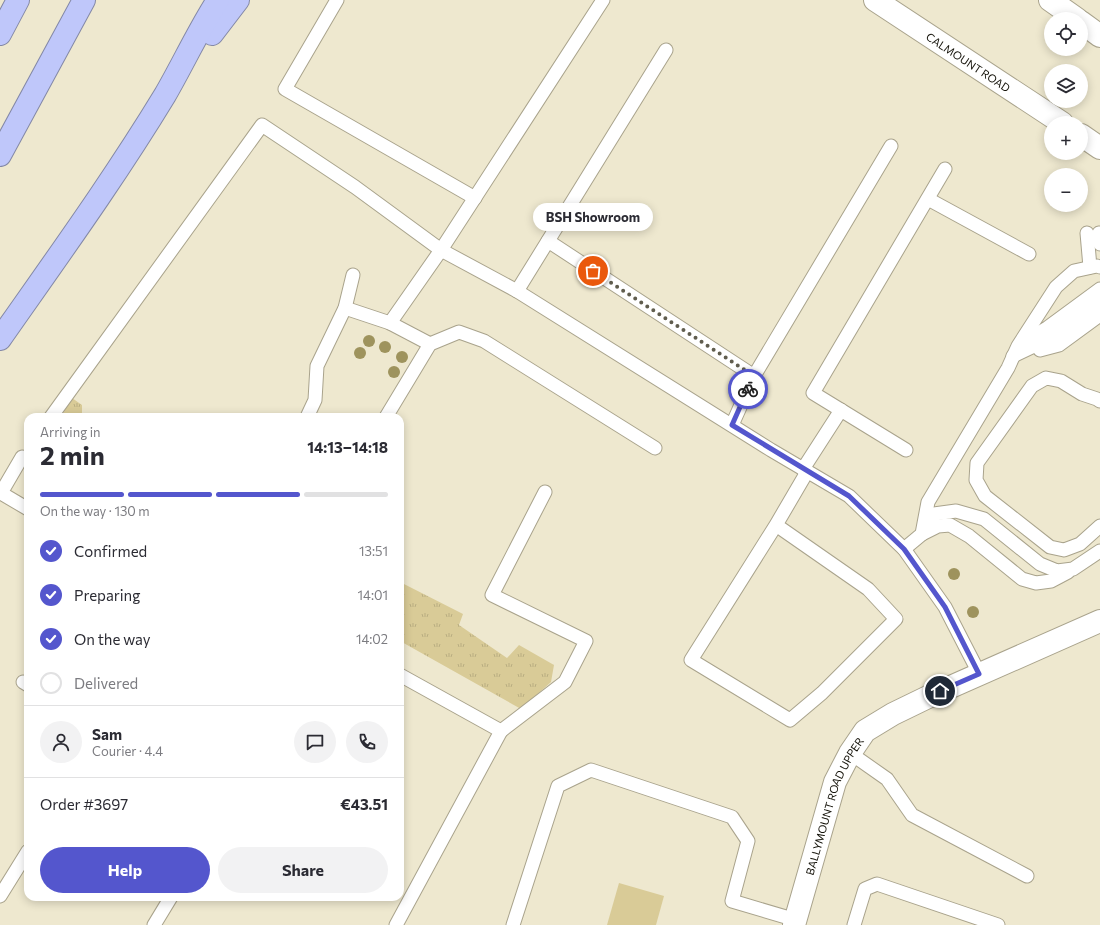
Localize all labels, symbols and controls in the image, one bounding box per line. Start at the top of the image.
map controls [1044,12,1088,212]
button: locate [1044,12,1088,56]
street label: CALMOUNT ROAD [924,29,1013,94]
button: layers [1044,64,1088,108]
button: + [1044,116,1088,160]
button: − [1044,168,1088,212]
callout: BSH Showroom [533,203,653,231]
text: BSH Showroom [546,209,640,225]
pin [576,254,610,288]
icon: bag [582,260,604,282]
courier [728,369,768,409]
icon: bike [737,378,759,400]
text: Arriving in [40,424,100,440]
text: 14:13–14:18 [307,438,388,456]
text: 2 min [40,439,105,470]
text: On the way · 130 m [40,503,150,519]
icon: check [40,540,62,562]
text: Confirmed [74,542,147,560]
text: 13:51 [359,543,388,559]
icon: check [40,584,62,606]
text: Preparing [74,586,140,604]
text: 14:01 [358,587,388,603]
icon: check [40,628,62,650]
text: On the way [74,630,151,648]
text: 14:02 [356,631,388,647]
text: Delivered [74,674,138,692]
pin [923,674,957,708]
icon: home [929,680,951,702]
button: person [40,721,82,763]
button: chat [294,721,336,763]
button: phone [346,721,388,763]
text: Sam [92,725,122,743]
street label: BALLYMOUNT ROAD UPPER [802,734,866,876]
text: Courier · 4.4 [92,743,163,759]
text: Order #3697 [40,795,128,813]
text: €43.51 [340,795,388,813]
button: Help [40,847,210,893]
button: Share [218,847,388,893]

